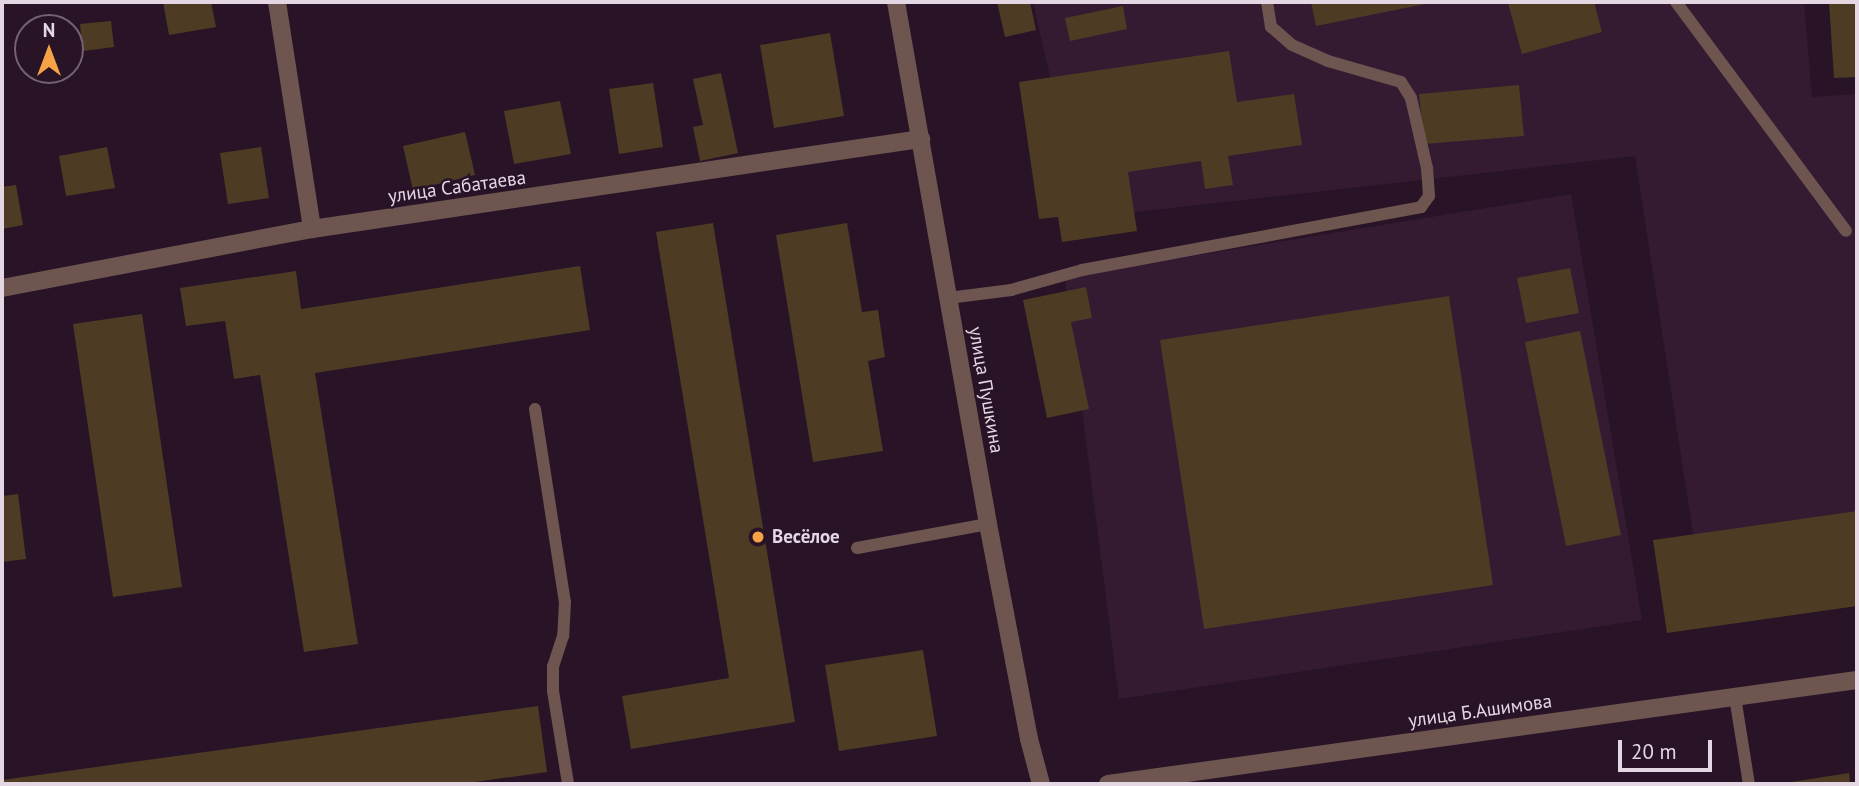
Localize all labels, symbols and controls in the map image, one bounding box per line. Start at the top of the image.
north arrow [14,14,84,84]
text: N [43,18,55,42]
street label: улица Сабатаева [387,166,527,208]
street label: улица Пушкина [964,325,1008,455]
place label: Весёлое [772,526,840,548]
marker: Весёлое [750,529,766,545]
street label: улица Б.Ашимова [1407,690,1553,732]
scale bar [1621,726,1716,770]
text: 20 m [1631,738,1677,765]

